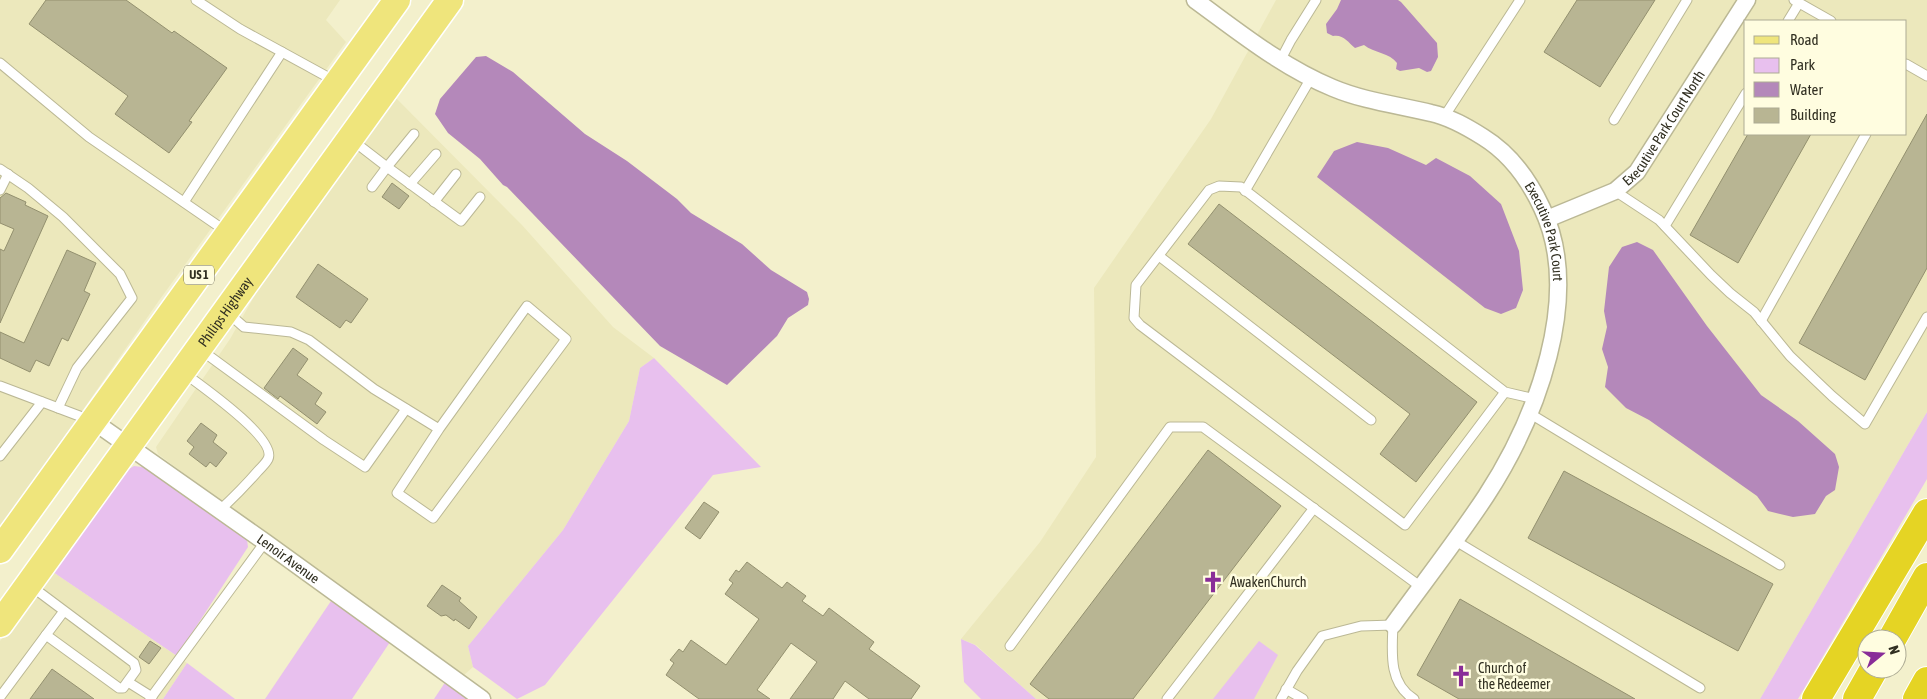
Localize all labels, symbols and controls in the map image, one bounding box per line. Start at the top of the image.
legend [1744,20,1907,135]
text: Road [1790,31,1819,48]
text: Park [1790,56,1815,73]
street label: Executive Park Court North [1619,67,1708,189]
text: Water [1790,81,1823,98]
text: Building [1790,106,1836,123]
street label: Executive Park Court [1522,179,1566,281]
road number: US 1 [184,266,214,284]
street label: Philips Highway [195,274,256,350]
street label: Lenoir Avenue [254,531,323,587]
church icon: AwakenChurch [1200,569,1226,595]
place label: AwakenChurch [1230,574,1307,590]
north arrow [1857,629,1907,679]
text: N [1885,644,1903,656]
place label: Church of the Redeemer [1478,660,1551,692]
church icon: Church of the Redeemer [1448,663,1474,689]

